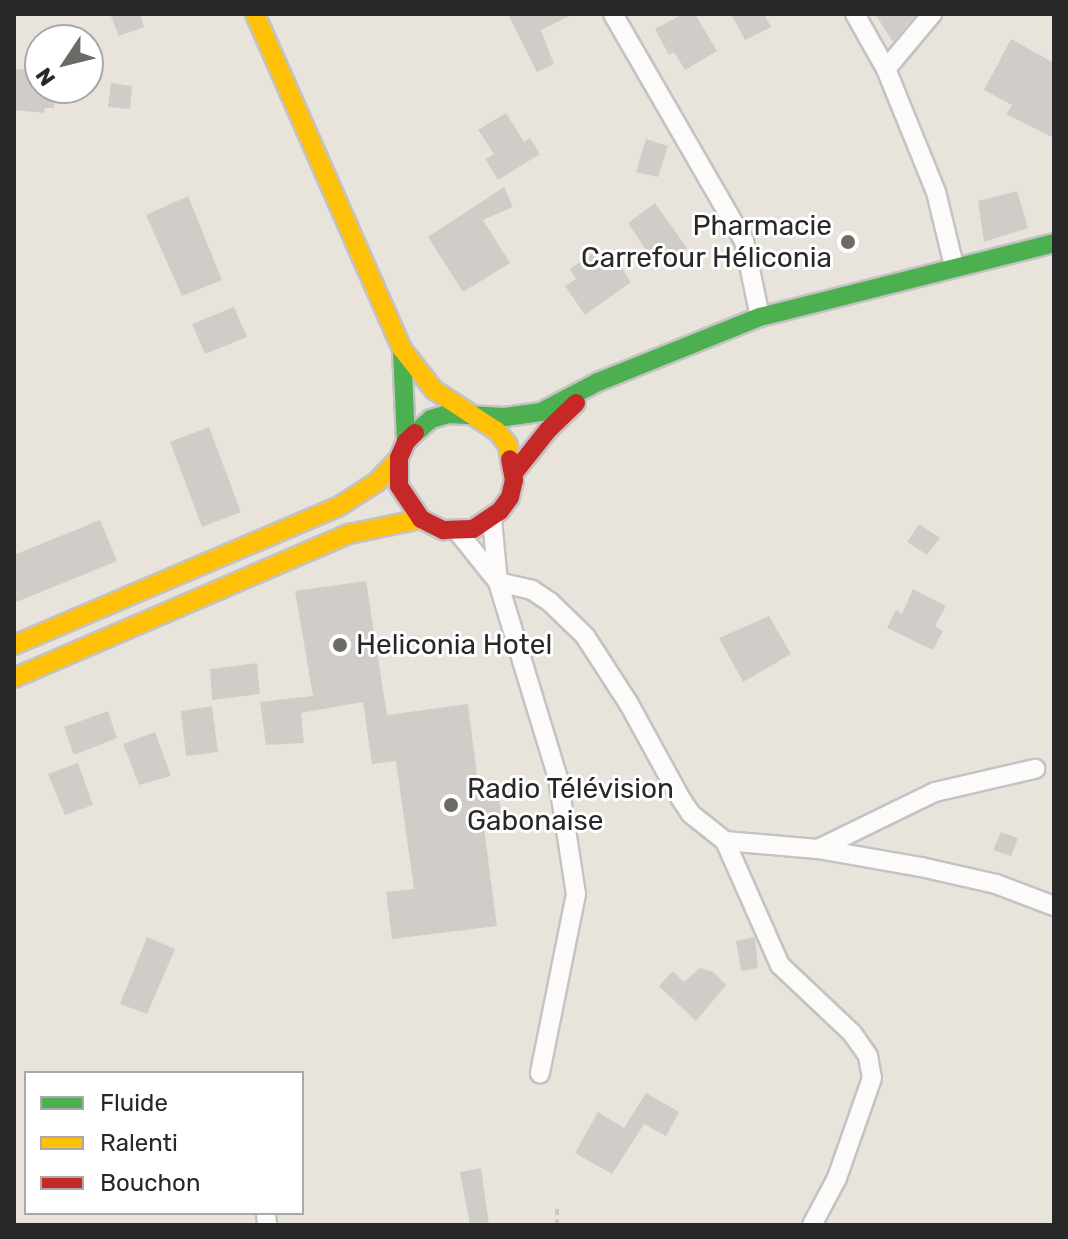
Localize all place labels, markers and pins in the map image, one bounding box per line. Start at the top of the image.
place label: Pharmacie Carrefour Héliconia [580,209,832,275]
marker: Pharmacie Carrefour Héliconia [839,233,857,251]
place label: Heliconia Hotel [356,628,552,662]
marker: Heliconia Hotel [331,636,349,654]
place label: Radio Télévision Gabonaise [467,772,675,838]
marker: Radio Télévision Gabonaise [442,796,460,814]

